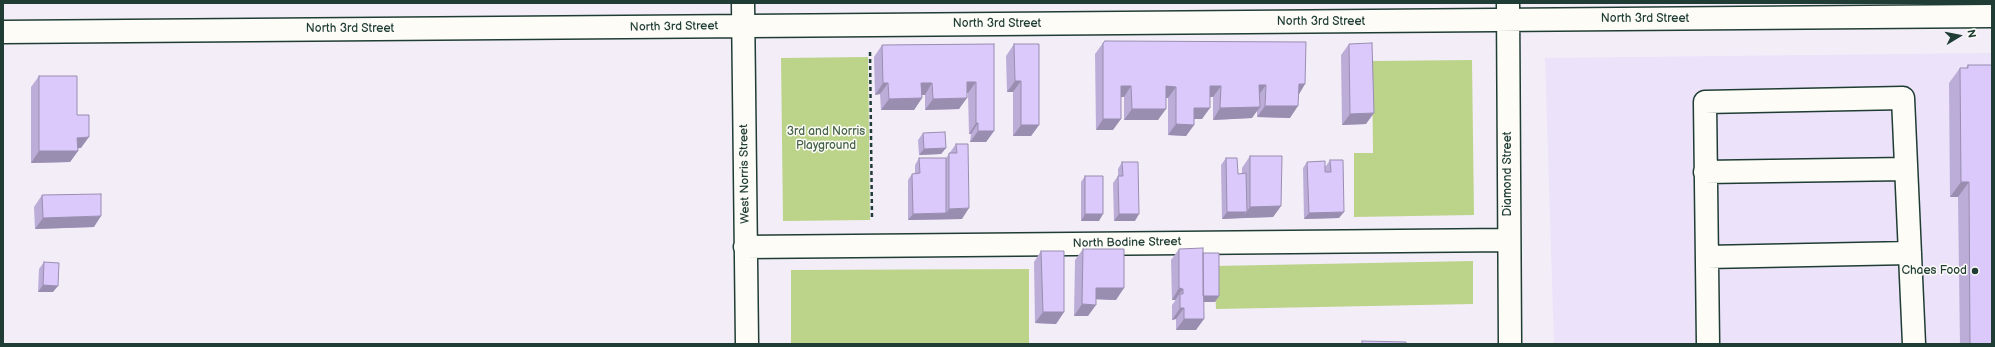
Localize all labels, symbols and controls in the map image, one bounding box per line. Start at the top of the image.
street label: North 3rd Street [1601,12,1689,26]
street label: North 3rd Street [1277,15,1365,29]
north arrow [1939,16,1979,56]
street label: North 3rd Street [953,17,1041,31]
street label: North 3rd Street [630,19,718,35]
street label: North 3rd Street [306,22,394,36]
text: N [1964,29,1978,39]
street label: West Norris Street [737,124,753,224]
park label: 3rd and Norris Playground [787,125,865,153]
street label: Diamond Street [1501,132,1515,216]
street label: North Bodine Street [1073,235,1181,251]
place label: Chaes Food [1901,264,1967,278]
marker: Chaes Food [1970,266,1980,276]

